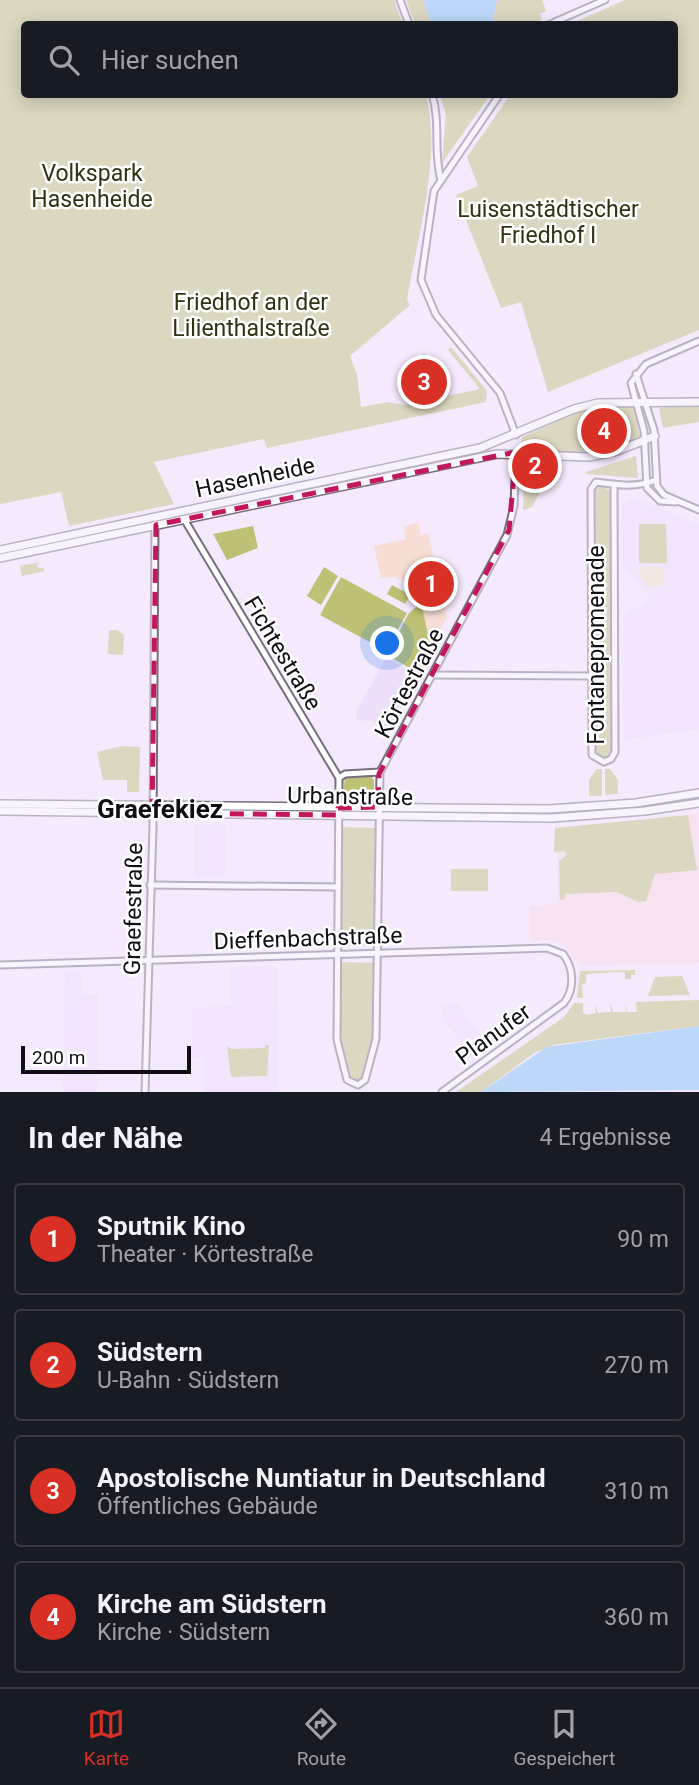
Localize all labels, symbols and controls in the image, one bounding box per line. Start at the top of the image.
search box [21,21,678,98]
icon: search [45,41,83,79]
text: Hier suchen [101,45,239,75]
park label: Volkspark Hasenheide [31,160,153,213]
park label: Luisenstädtischer Friedhof I [457,196,639,249]
park label: Friedhof an der Lilienthalstraße [172,289,330,342]
pin: 3 [401,356,447,408]
pin: 4 [581,405,627,457]
pin: 2 [512,440,558,492]
street label: Hasenheide [193,452,317,503]
street label: Fontanepromenade [583,545,610,745]
pin: 1 [408,558,454,610]
street label: Fichtestraße [238,592,327,715]
street label: Körtestraße [369,624,450,743]
your location [370,626,404,660]
street label: Urbanstraße [287,782,413,811]
district label: Graefekiez [97,794,223,824]
street label: Graefestraße [119,842,148,976]
street label: Dieffenbachstraße [213,922,403,955]
street label: Planufer [451,998,536,1071]
scale bar [21,1043,191,1075]
text: 200 m [32,1046,85,1069]
text: In der Nähe [28,1120,183,1155]
text: 4 Ergebnisse [539,1124,671,1151]
text: Sputnik Kino [97,1211,245,1241]
text: 1 [46,1226,60,1253]
text: 90 m [617,1226,669,1253]
text: Theater · Körtestraße [97,1241,313,1268]
text: Südstern [97,1337,203,1367]
text: 2 [46,1352,60,1379]
text: 270 m [604,1352,669,1379]
text: U-Bahn · Südstern [97,1367,279,1394]
text: Apostolische Nuntiatur in Deutschland [97,1463,546,1493]
text: 3 [46,1478,60,1505]
text: 310 m [604,1478,669,1505]
text: Öffentliches Gebäude [97,1493,318,1520]
text: Kirche am Südstern [97,1589,327,1619]
text: 4 [46,1604,60,1631]
text: 360 m [604,1604,669,1631]
text: Kirche · Südstern [97,1619,270,1646]
tab: Karte [84,1705,129,1770]
tab: Route [297,1705,346,1770]
tab: Gespeichert [513,1705,615,1770]

